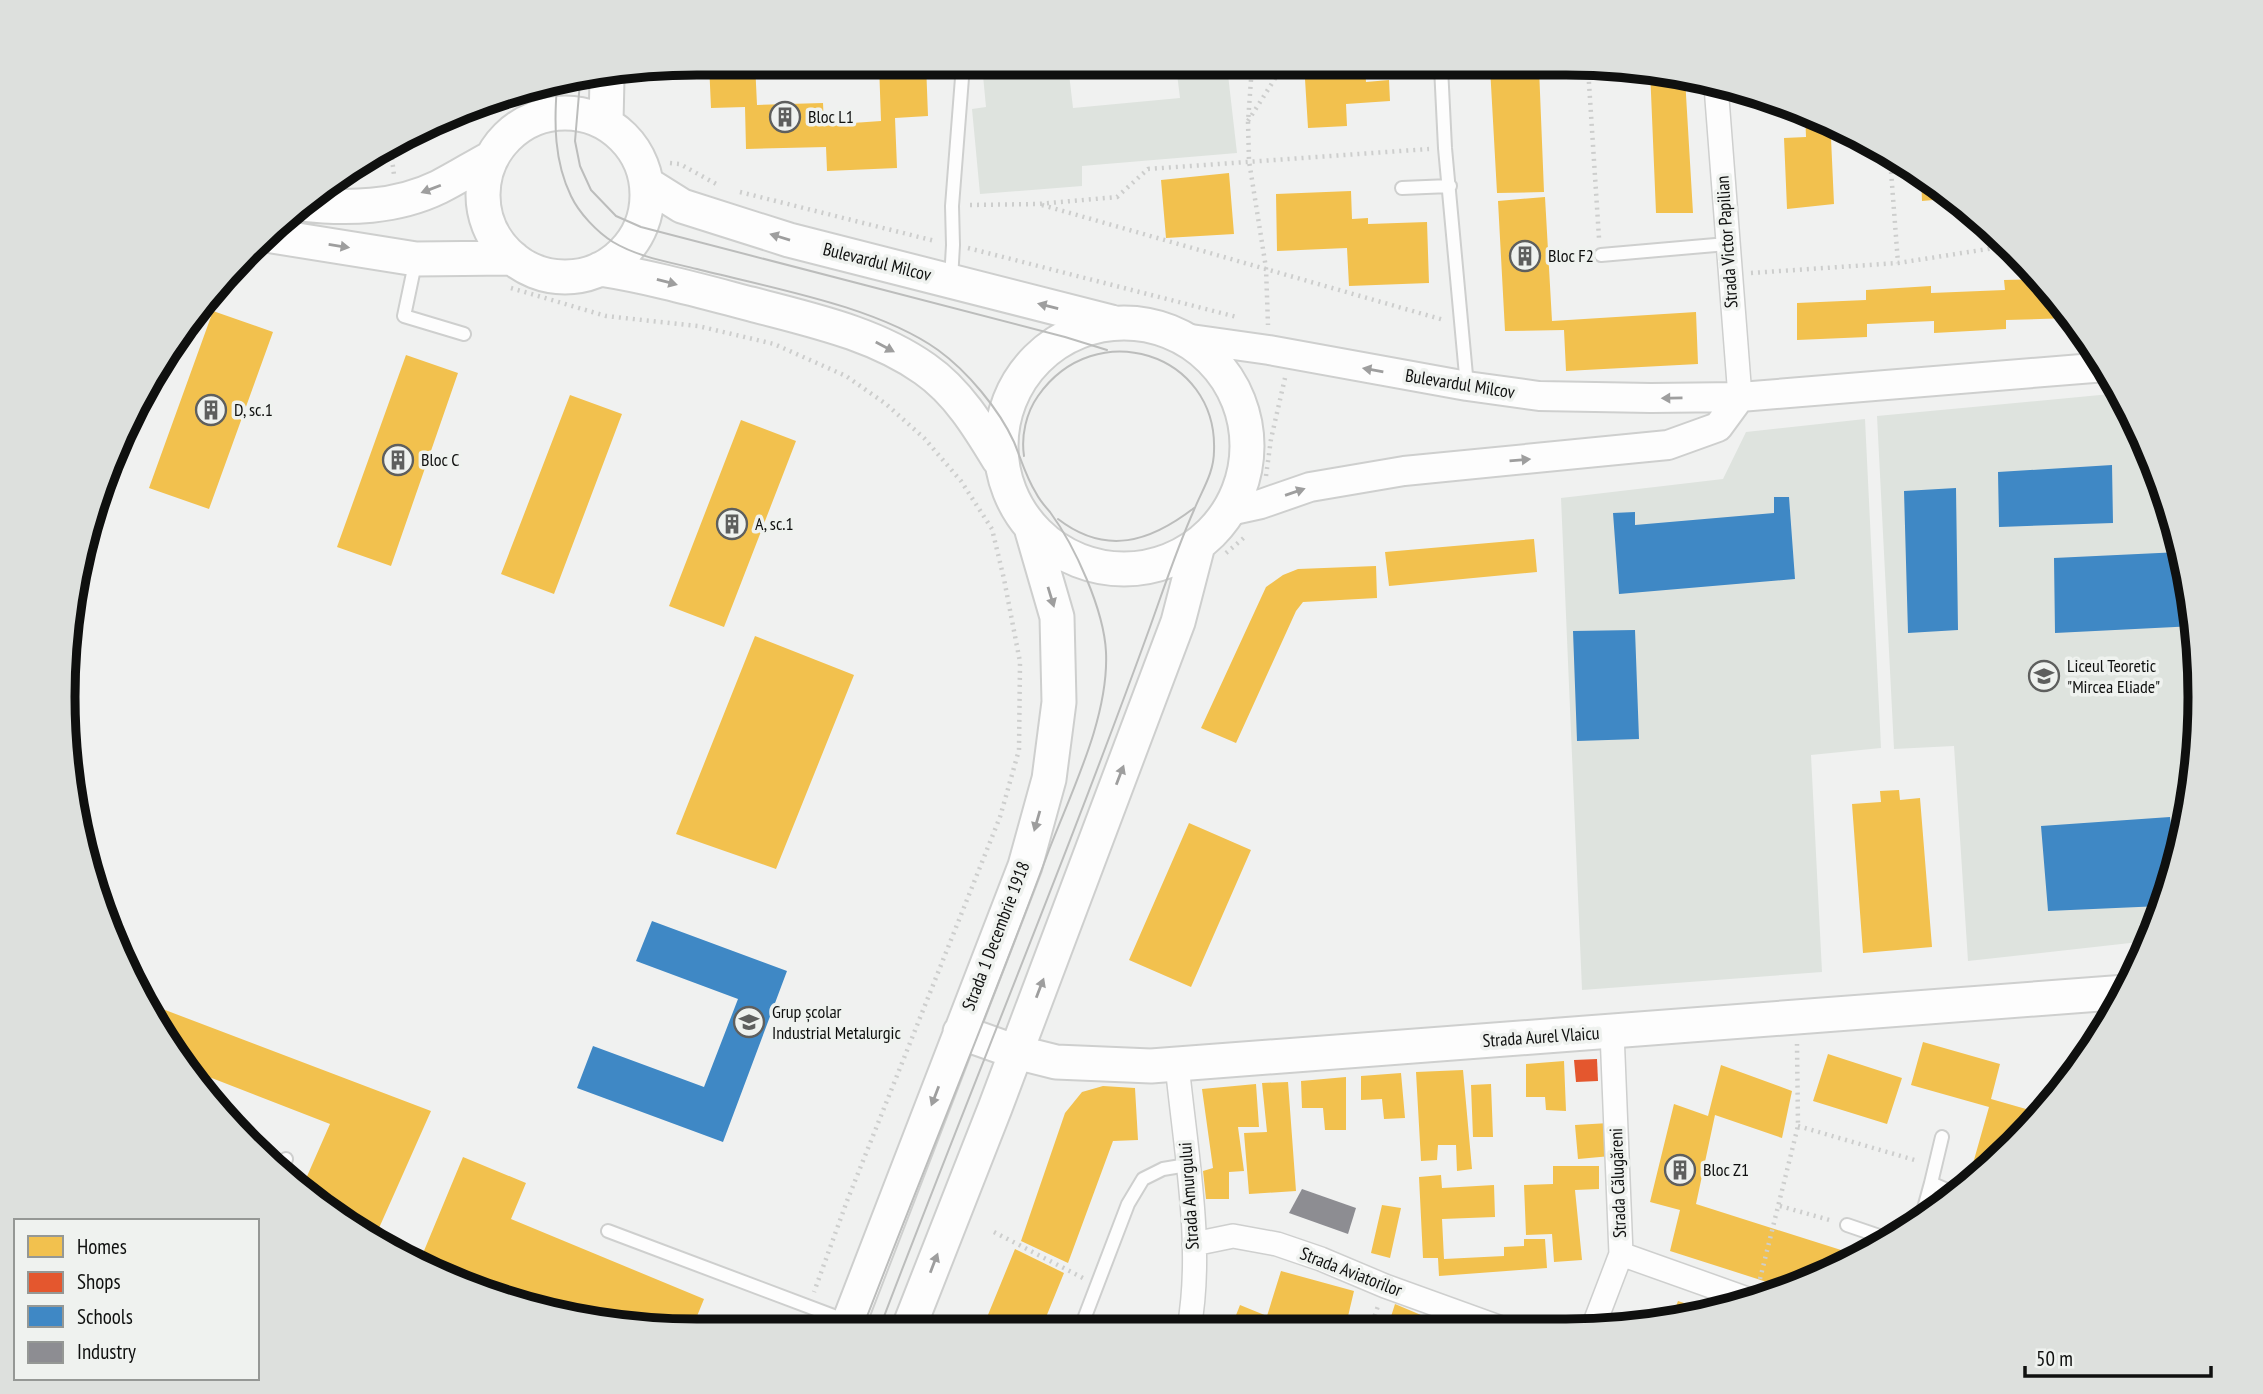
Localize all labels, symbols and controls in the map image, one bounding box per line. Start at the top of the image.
building icon: Bloc L1 [768,100,802,134]
place label: Bloc L1 [808,105,854,128]
street label: Strada Victor Papilian [1710,175,1743,309]
one-way arrow [420,184,441,195]
one-way arrow [769,231,790,242]
street label: Bulevardul Milcov [821,237,934,286]
building icon: Bloc F2 [1508,239,1542,273]
one-way arrow [328,241,350,252]
place label: Bloc F2 [1548,244,1594,267]
one-way arrow [656,277,678,288]
one-way arrow [1037,300,1058,310]
one-way arrow [875,341,894,353]
street label: Bulevardul Milcov [1404,363,1517,404]
one-way arrow [1362,364,1384,375]
one-way arrow [1661,392,1683,403]
building icon: D, sc.1 [194,393,228,427]
place label: D, sc.1 [234,398,273,421]
building icon: Bloc C [381,443,415,477]
place label: Bloc C [421,448,460,471]
one-way arrow [1509,454,1531,465]
one-way arrow [1285,486,1306,497]
building icon: A, sc.1 [715,507,749,541]
place label: A, sc.1 [755,512,794,535]
one-way arrow [1047,586,1057,607]
place label: Liceul Teoretic "Mircea Eliade" [2067,654,2160,698]
school or university icon: Liceul Teoretic "Mircea Eliade" [2027,659,2061,693]
one-way arrow [1115,765,1126,786]
one-way arrow [1031,810,1042,832]
street label: Strada 1 Decembrie 1918 [957,858,1035,1014]
one-way arrow [1035,977,1046,998]
place label: Grup școlar Industrial Metalurgic [772,1000,901,1044]
school or university icon: Grup școlar Industrial Metalurgic [732,1005,766,1039]
street label: Strada Aurel Vlaicu [1482,1021,1600,1052]
one-way arrow [930,1086,941,1107]
street label: Strada Călugăreni [1604,1128,1631,1238]
street label: Strada Amurgului [1173,1142,1204,1251]
building icon: Bloc Z1 [1663,1153,1697,1187]
place label: Bloc Z1 [1703,1158,1749,1181]
legend [14,1219,259,1380]
text: Homes [77,1233,127,1260]
street label: Strada Aviatorilor [1297,1242,1406,1302]
one-way arrow [929,1253,940,1274]
text: Shops [77,1268,121,1295]
text: Schools [77,1303,133,1330]
scale bar [2025,1334,2210,1378]
text: Industry [77,1338,136,1365]
text: 50 m [2036,1345,2073,1372]

